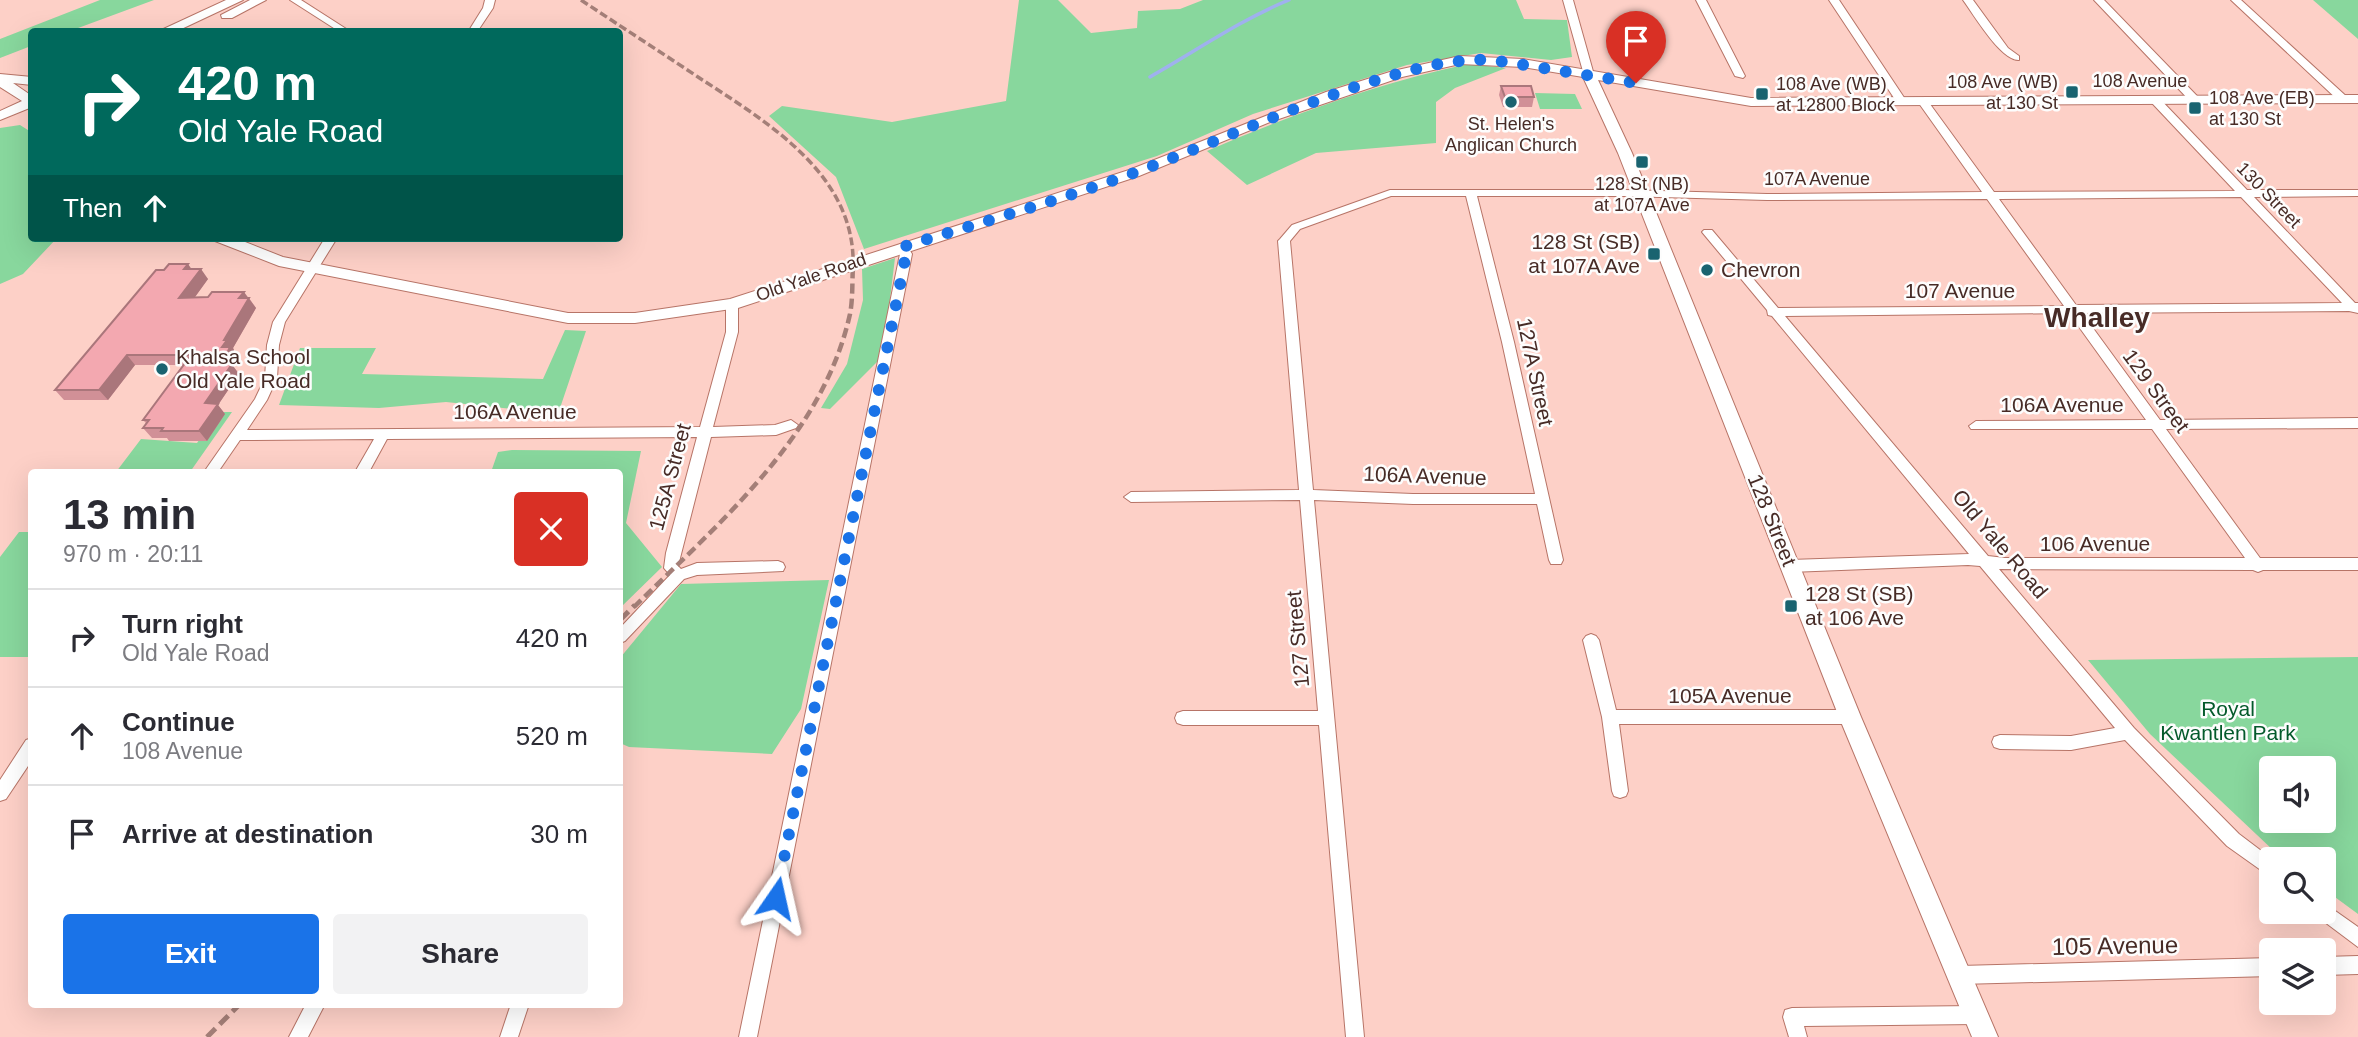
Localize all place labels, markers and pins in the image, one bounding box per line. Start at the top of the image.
pin [1606,11,1666,83]
place label: 108 Ave (WB) at 130 St [1947,72,2058,113]
place label: 108 Ave (WB) at 12800 Block [1776,74,1896,115]
marker: 108 Ave (WB) at 130 St [2064,84,2080,100]
marker: 108 Ave (WB) at 12800 Block [1754,86,1770,102]
place label: 108 Ave (EB) at 130 St [2209,88,2315,129]
marker: St. Helen's Anglican Church [1503,94,1519,110]
marker: 108 Ave (EB) at 130 St [2187,100,2203,116]
place label: St. Helen's Anglican Church [1445,114,1577,155]
marker: 128 St (NB) at 107A Ave [1634,154,1650,170]
place label: 128 St (NB) at 107A Ave [1594,174,1690,215]
place label: 128 St (SB) at 107A Ave [1528,230,1640,277]
marker: 128 St (SB) at 107A Ave [1646,246,1662,262]
place label: Chevron [1721,258,1800,281]
marker: Chevron [1699,262,1715,278]
place label: Khalsa School Old Yale Road [176,345,311,392]
marker: Khalsa School Old Yale Road [154,361,170,377]
place label: 128 St (SB) at 106 Ave [1805,582,1914,629]
marker: 128 St (SB) at 106 Ave [1783,598,1799,614]

